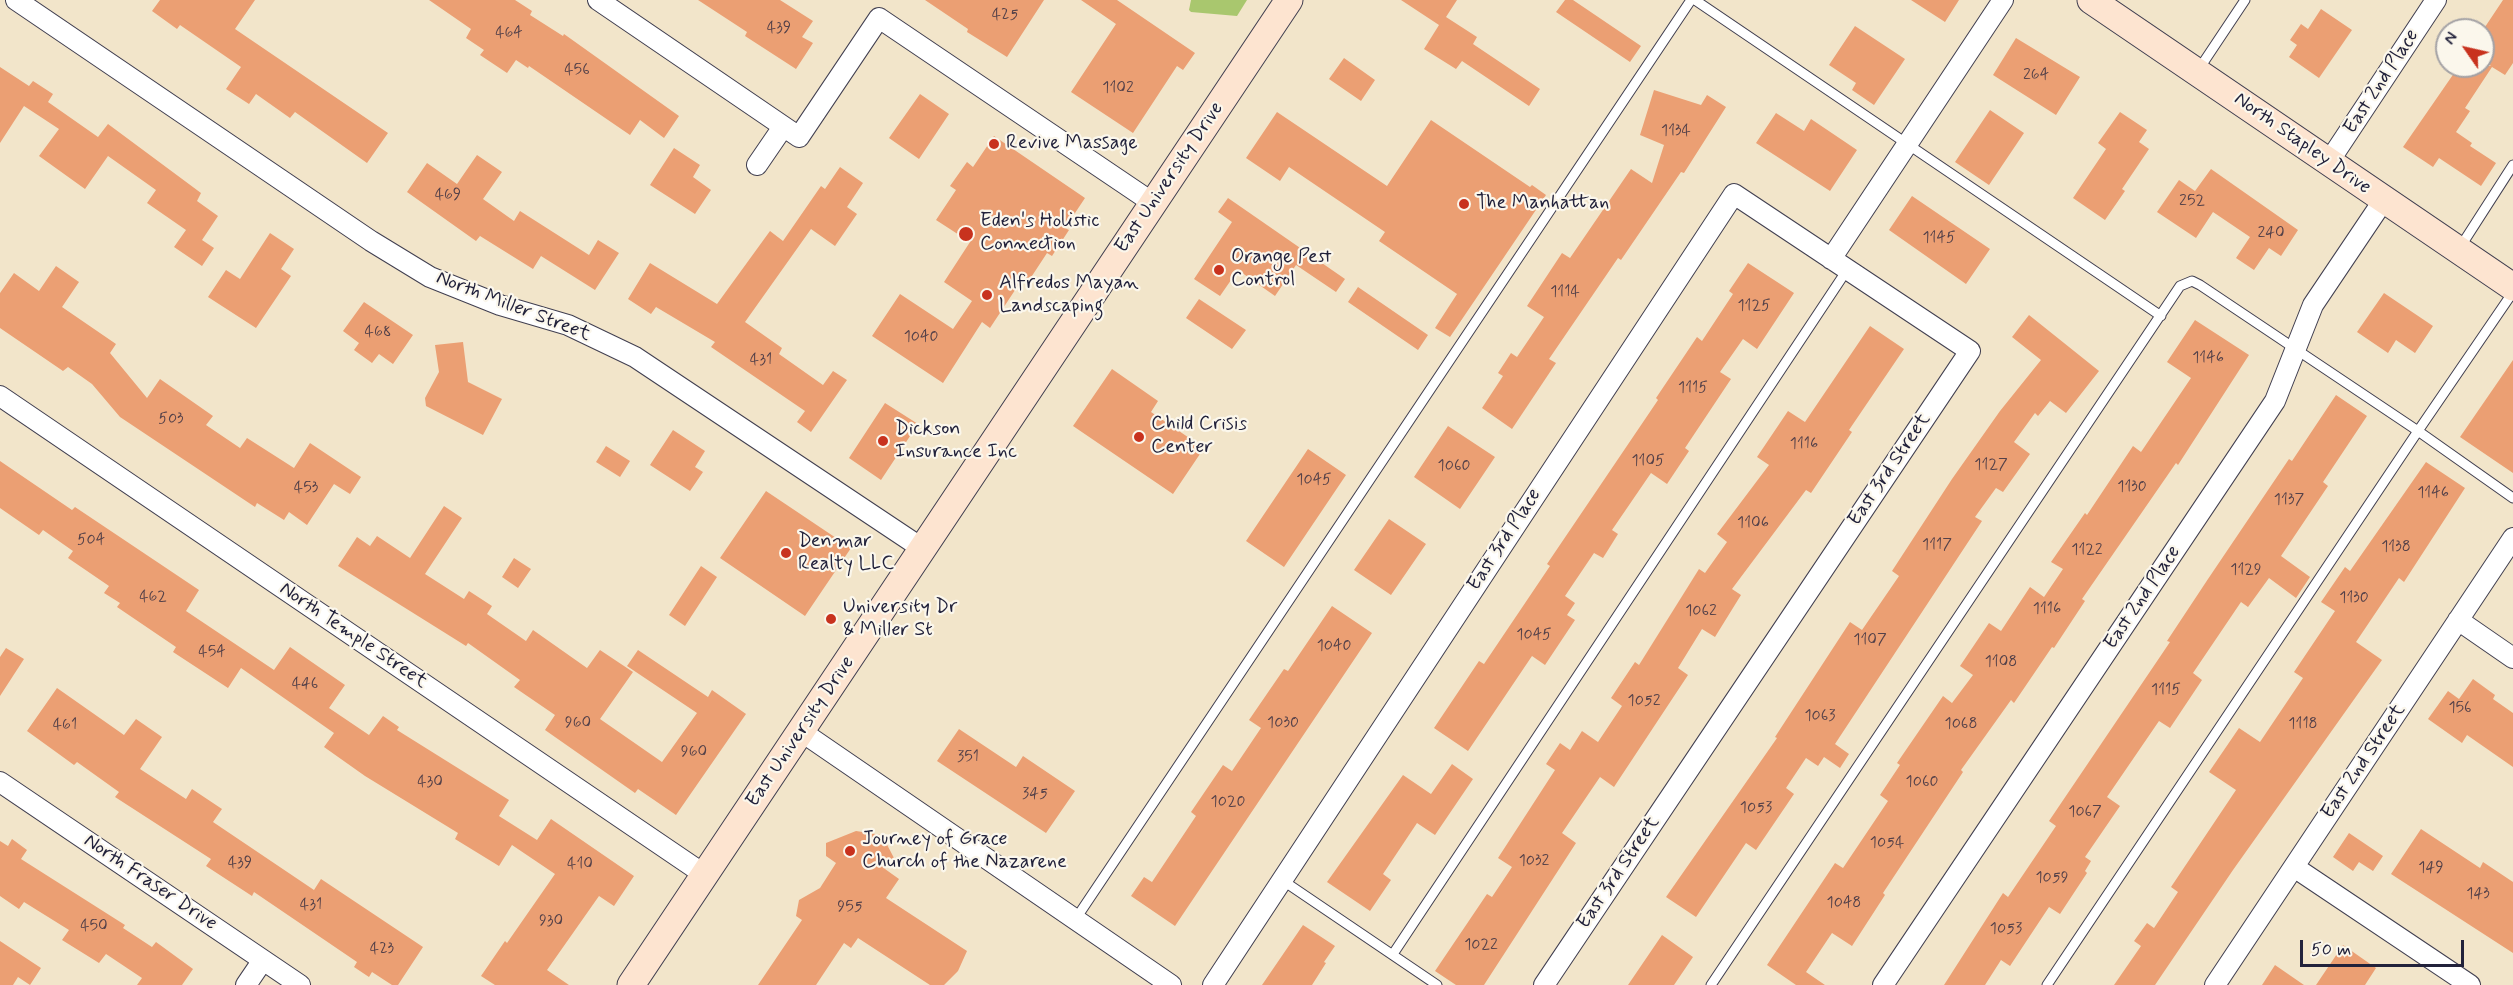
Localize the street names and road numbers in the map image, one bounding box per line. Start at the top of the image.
street label: East 2nd Place [2339,25,2425,139]
street label: North Stapley Drive [2229,88,2375,200]
street label: East University Drive [1111,98,1229,258]
street label: North Miller Street [432,267,594,347]
street label: East 3rd Street [1844,409,1936,531]
street label: East 3rd Place [1463,484,1547,596]
street label: East 2nd Place [2099,542,2187,654]
street label: North Temple Street [274,578,432,694]
street label: East University Drive [742,652,860,812]
street label: East 2nd Street [2317,700,2411,824]
street label: East 3rd Street [1573,812,1665,934]
street label: North Fraser Drive [79,830,221,936]

